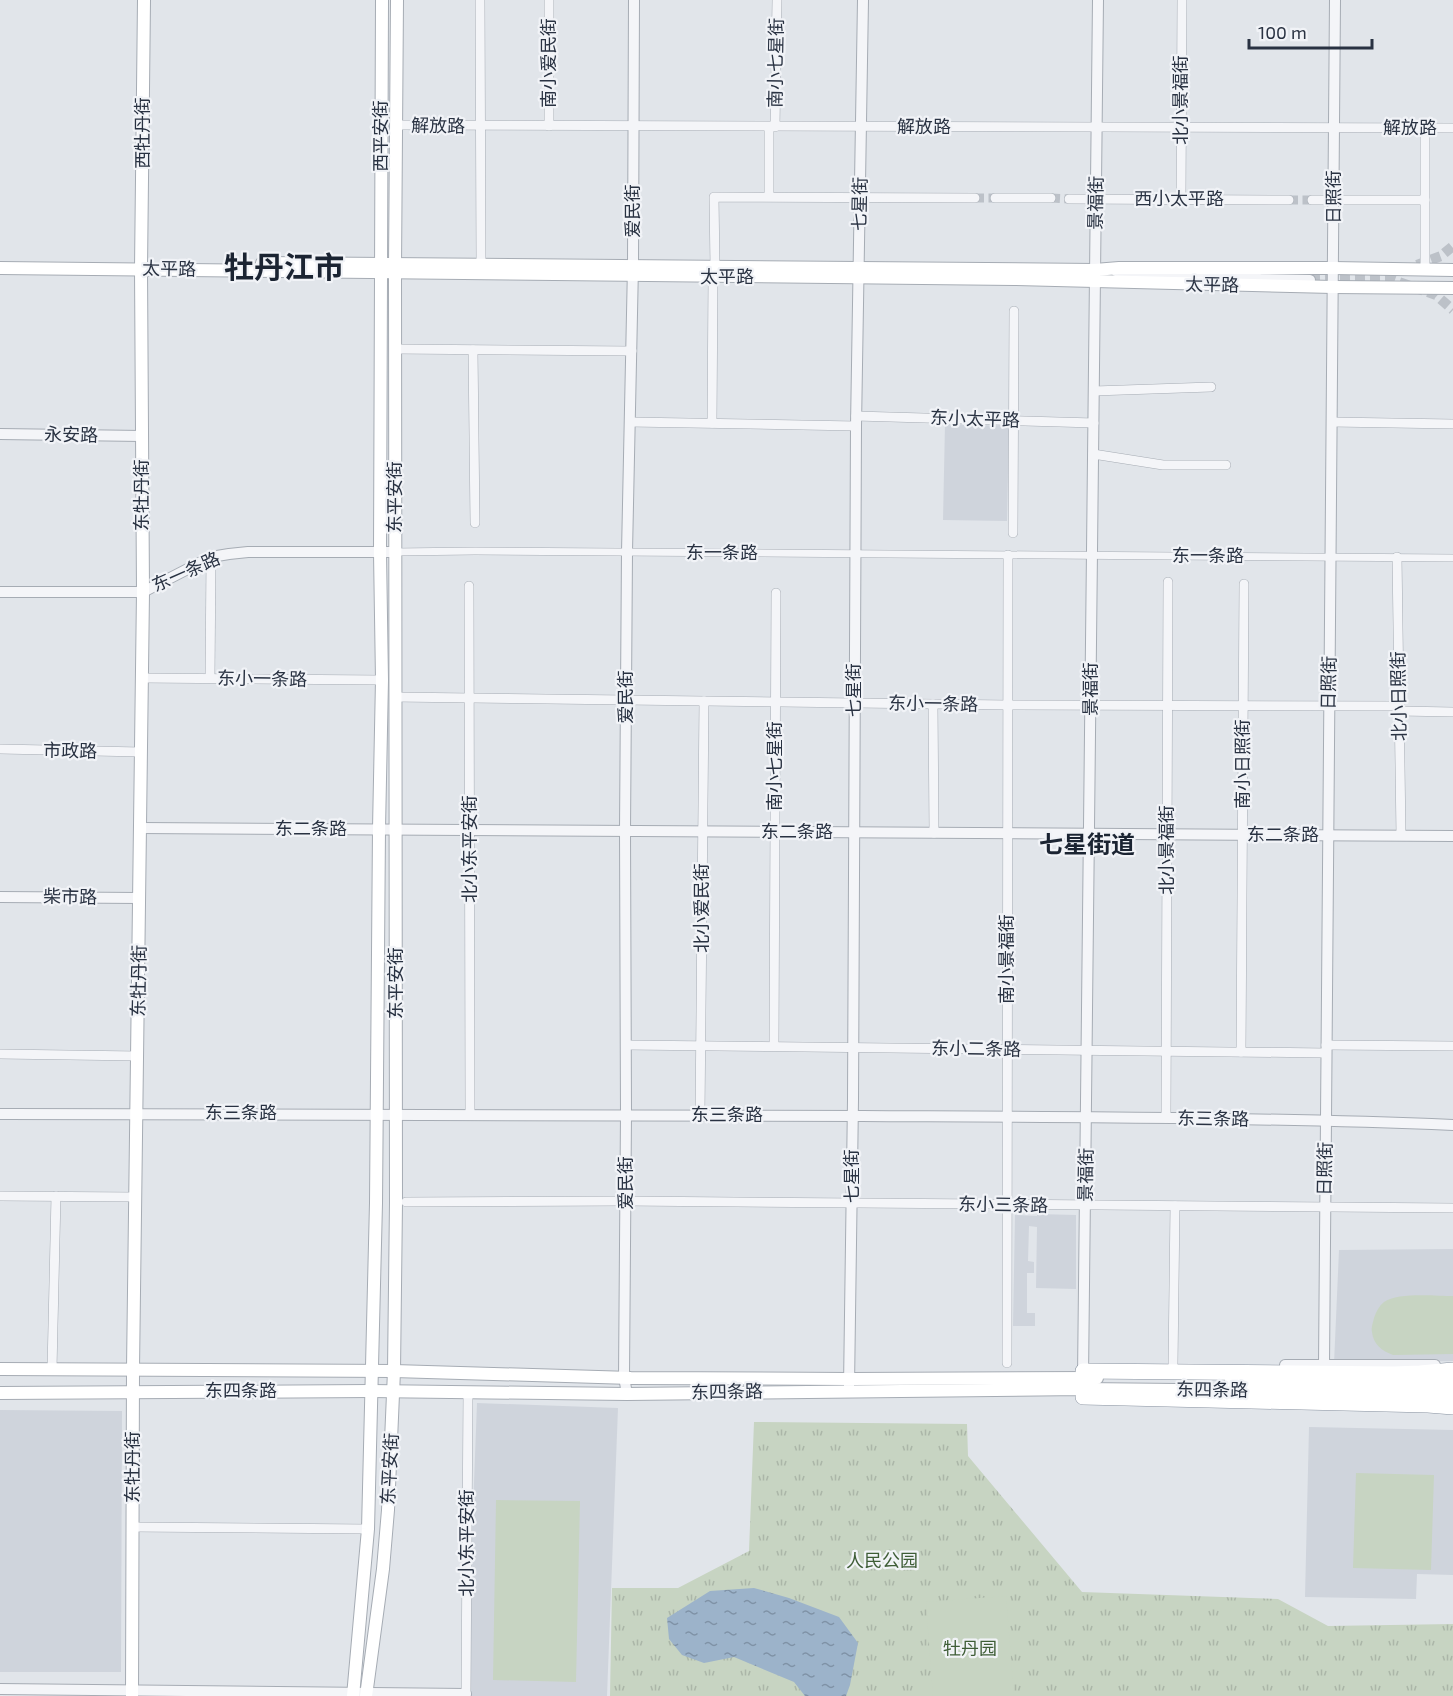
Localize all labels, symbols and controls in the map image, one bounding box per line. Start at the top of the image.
scale bar [1249,12,1372,50]
street label: 南小爱民街 [537,18,559,108]
street label: 南小七星街 [763,18,787,108]
text: 100 m [1258,21,1307,43]
street label: 北小景福街 [1169,55,1191,145]
street label: 西牡丹街 [131,97,153,169]
street label: 西平安街 [369,100,391,172]
street label: 解放路 [411,114,465,136]
street label: 解放路 [897,115,951,137]
street label: 解放路 [1383,116,1437,138]
street label: 日照街 [1322,170,1344,224]
street label: 景福街 [1084,176,1106,230]
street label: 七星街 [848,177,870,231]
street label: 爱民街 [621,184,643,238]
street label: 西小太平路 [1134,187,1224,209]
district label: 牡丹江市 [224,248,344,284]
street label: 太平路 [142,257,196,279]
street label: 太平路 [700,265,754,287]
street label: 太平路 [1185,273,1239,295]
street label: 东小太平路 [930,405,1020,431]
street label: 永安路 [44,423,98,445]
street label: 东牡丹街 [130,459,152,531]
street label: 东平安街 [383,461,405,533]
street label: 东一条路 [686,541,758,563]
street label: 东一条路 [1172,544,1244,566]
street label: 东一条路 [148,546,223,596]
street label: 北小日照街 [1386,651,1410,741]
street label: 日照街 [1317,656,1339,710]
street label: 景福街 [1079,662,1101,716]
street label: 七星街 [842,663,864,717]
street label: 东小一条路 [217,666,307,690]
street label: 爱民街 [614,670,636,724]
street label: 东小一条路 [888,691,978,715]
street label: 南小日照街 [1231,719,1253,809]
street label: 南小七星街 [763,721,785,811]
street label: 市政路 [43,739,97,761]
street label: 北小东平安街 [458,795,480,903]
street label: 北小景福街 [1155,805,1177,895]
street label: 东二条路 [275,817,347,839]
street label: 东二条路 [761,820,833,842]
street label: 东二条路 [1247,823,1319,845]
district label: 七星街道 [1039,829,1135,858]
street label: 北小爱民街 [690,863,712,953]
street label: 柴市路 [43,885,97,907]
street label: 南小景福街 [995,914,1017,1004]
street label: 东牡丹街 [126,945,150,1017]
street label: 东平安街 [384,947,406,1019]
street label: 东小二条路 [931,1036,1021,1060]
street label: 东三条路 [205,1101,277,1123]
street label: 东三条路 [691,1103,763,1125]
street label: 东三条路 [1177,1106,1249,1130]
street label: 日照街 [1313,1142,1335,1196]
street label: 景福街 [1074,1148,1096,1202]
street label: 七星街 [840,1149,862,1203]
street label: 爱民街 [614,1156,636,1210]
street label: 东小三条路 [958,1192,1048,1216]
street label: 东四条路 [1176,1377,1248,1401]
street label: 东四条路 [205,1379,277,1401]
street label: 东四条路 [691,1379,763,1403]
street label: 东牡丹街 [121,1431,143,1503]
street label: 东平安街 [376,1432,402,1505]
street label: 北小东平安街 [455,1489,477,1597]
park label: 人民公园 [846,1549,918,1571]
park label: 牡丹园 [943,1637,997,1659]

